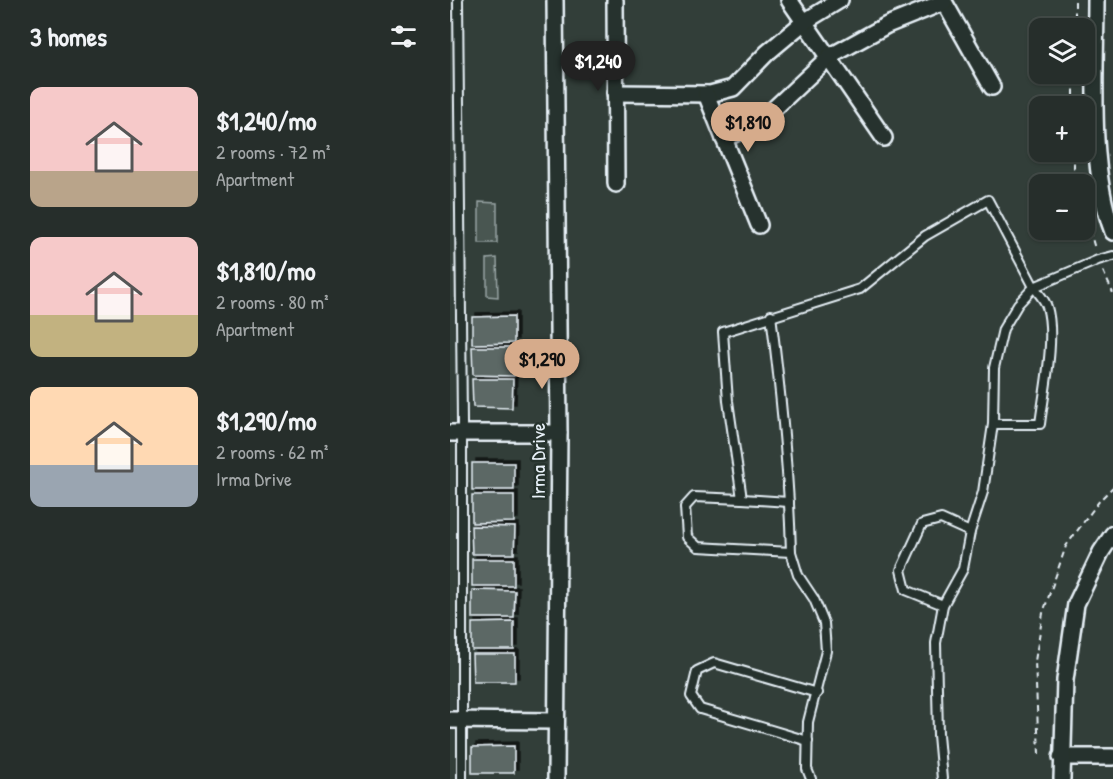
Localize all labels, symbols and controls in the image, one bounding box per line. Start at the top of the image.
map controls [1029,18,1095,240]
button: layers [1029,18,1095,84]
text: 3 homes [30,19,107,54]
icon: filters [387,20,420,53]
pin: $1,240 [549,41,647,92]
text: $1,240 [574,47,622,74]
button: + [1029,96,1095,162]
pin: $1,810 [699,102,797,153]
text: $1,240/mo [216,103,317,138]
text: $1,810 [725,108,771,135]
icon: home [78,111,150,183]
text: 2 rooms · 72 m² [216,138,330,165]
text: Apartment [216,165,294,192]
button: − [1029,174,1095,240]
text: $1,810/mo [216,253,315,288]
icon: home [78,261,150,333]
text: 2 rooms · 80 m² [216,288,329,315]
text: Apartment [216,315,294,342]
pin: $1,290 [493,339,591,390]
text: $1,290 [518,345,566,372]
text: $1,290/mo [216,403,316,438]
icon: home [78,411,150,483]
street label: Irma Drive [524,423,551,499]
text: 2 rooms · 62 m² [216,438,328,465]
text: Irma Drive [216,465,292,492]

